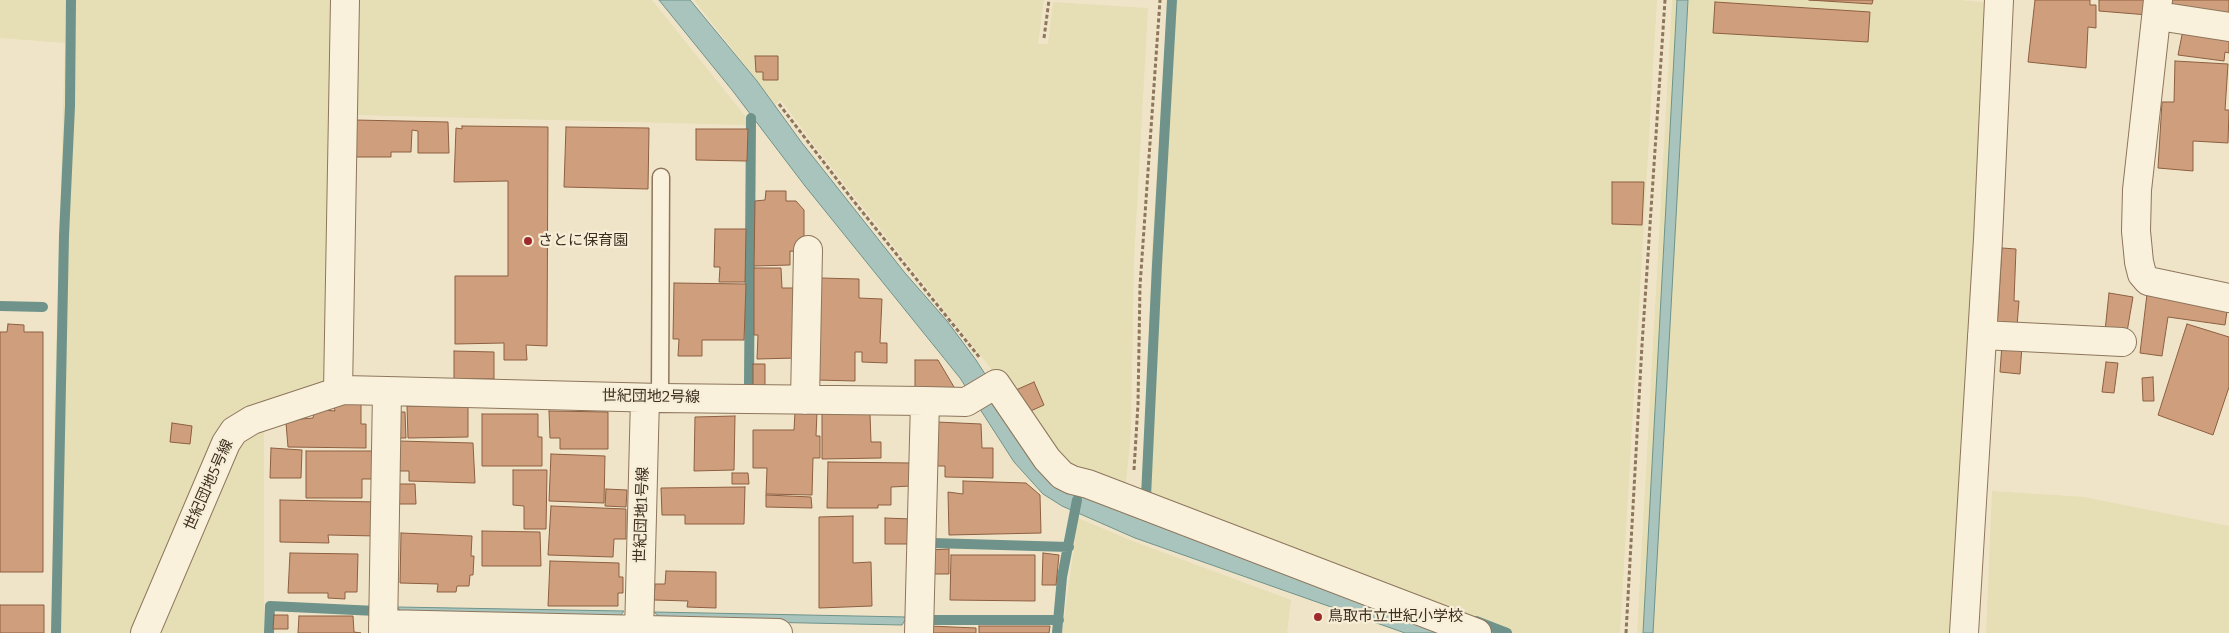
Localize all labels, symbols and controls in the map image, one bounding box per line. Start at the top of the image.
place label: さとに保育園 [538,232,628,250]
marker: さとに保育園 [522,235,534,247]
street label: 世紀団地2号線 [602,387,700,407]
street label: 世紀団地5号線 [181,437,237,533]
street label: 世紀団地1号線 [631,467,653,563]
place label: 鳥取市立世紀小学校 [1328,608,1463,626]
marker: 鳥取市立世紀小学校 [1312,611,1324,623]

